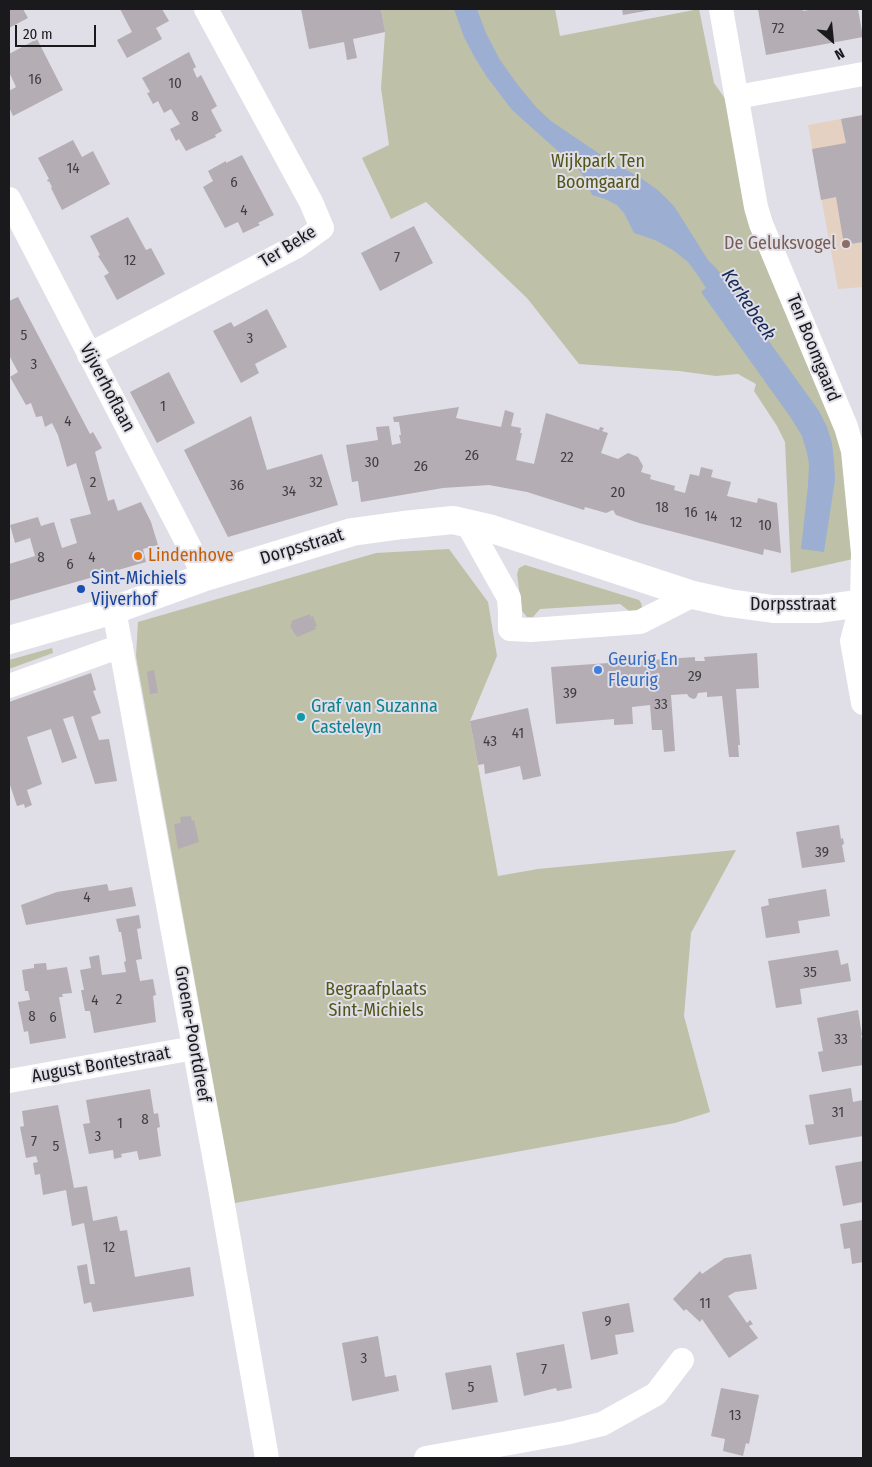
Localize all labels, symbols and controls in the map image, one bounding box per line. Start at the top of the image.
scale bar [18,15,99,47]
north arrow [807,15,857,65]
house number: 72 [772,20,784,38]
text: 20 m [23,25,53,43]
text: N [832,44,847,63]
house number: 16 [28,71,42,89]
house number: 10 [168,75,182,93]
house number: 8 [191,108,199,126]
park label: Wijkpark Ten Boomgaard [551,151,645,193]
house number: 14 [66,160,80,178]
house number: 6 [230,174,238,192]
house number: 4 [240,202,248,220]
street label: Ter Beke [256,221,320,273]
place label: De Geluksvogel [724,233,836,255]
marker: De Geluksvogel [840,238,852,250]
house number: 7 [394,249,400,267]
house number: 12 [124,252,136,270]
water label: Kerkebeek [716,265,780,345]
street label: Ten Boomgaard [782,291,844,405]
house number: 5 [21,327,27,345]
house number: 3 [247,330,253,348]
street label: Vijverhoflaan [75,340,139,436]
house number: 3 [31,356,37,374]
house number: 1 [160,398,166,416]
house number: 4 [64,413,72,431]
house number: 26 [465,447,479,465]
house number: 22 [560,449,574,467]
house number: 30 [365,454,379,472]
house number: 26 [414,458,428,476]
house number: 2 [90,474,96,492]
house number: 32 [309,474,323,492]
house number: 36 [230,477,244,495]
house number: 34 [282,483,296,501]
house number: 20 [611,484,625,502]
house number: 18 [655,499,669,517]
house number: 16 [684,504,698,522]
house number: 14 [704,508,718,526]
house number: 12 [730,514,742,532]
house number: 10 [758,517,772,535]
street label: Dorpsstraat [258,524,346,570]
place label: Lindenhove [148,545,234,567]
house number: 8 [37,549,45,567]
house number: 4 [88,549,96,567]
marker: Lindenhove [132,550,144,562]
house number: 6 [66,556,74,574]
place label: Sint-Michiels Vijverhof [91,568,186,610]
marker: Sint-Michiels Vijverhof [75,583,87,595]
street label: Dorpsstraat [750,594,836,616]
place label: Geurig En Fleurig [608,649,678,692]
marker: Geurig En Fleurig [592,664,604,676]
house number: 29 [688,668,702,686]
house number: 39 [563,685,577,703]
place label: Graf van Suzanna Casteleyn [311,696,438,739]
house number: 33 [654,696,668,714]
marker: Graf van Suzanna Casteleyn [295,711,307,723]
house number: 41 [512,725,524,743]
house number: 43 [483,733,497,751]
house number: 39 [815,844,829,862]
house number: 4 [83,889,91,907]
street label: Groene-Poortdreef [169,964,215,1104]
house number: 35 [803,964,817,982]
park label: Begraafplaats Sint-Michiels [325,979,427,1022]
house number: 2 [116,991,122,1009]
house number: 4 [91,992,99,1010]
house number: 8 [28,1008,36,1026]
house number: 6 [49,1009,57,1027]
house number: 33 [834,1031,848,1049]
street label: August Bontestraat [30,1042,172,1088]
house number: 31 [832,1104,844,1122]
house number: 8 [141,1111,149,1129]
house number: 1 [117,1115,123,1133]
house number: 3 [95,1128,101,1146]
house number: 7 [31,1133,37,1151]
house number: 5 [53,1138,59,1156]
house number: 12 [103,1239,115,1257]
house number: 11 [699,1295,711,1313]
house number: 9 [604,1313,612,1331]
house number: 3 [361,1350,367,1368]
house number: 7 [541,1361,547,1379]
house number: 5 [468,1379,474,1397]
house number: 13 [729,1407,741,1425]

